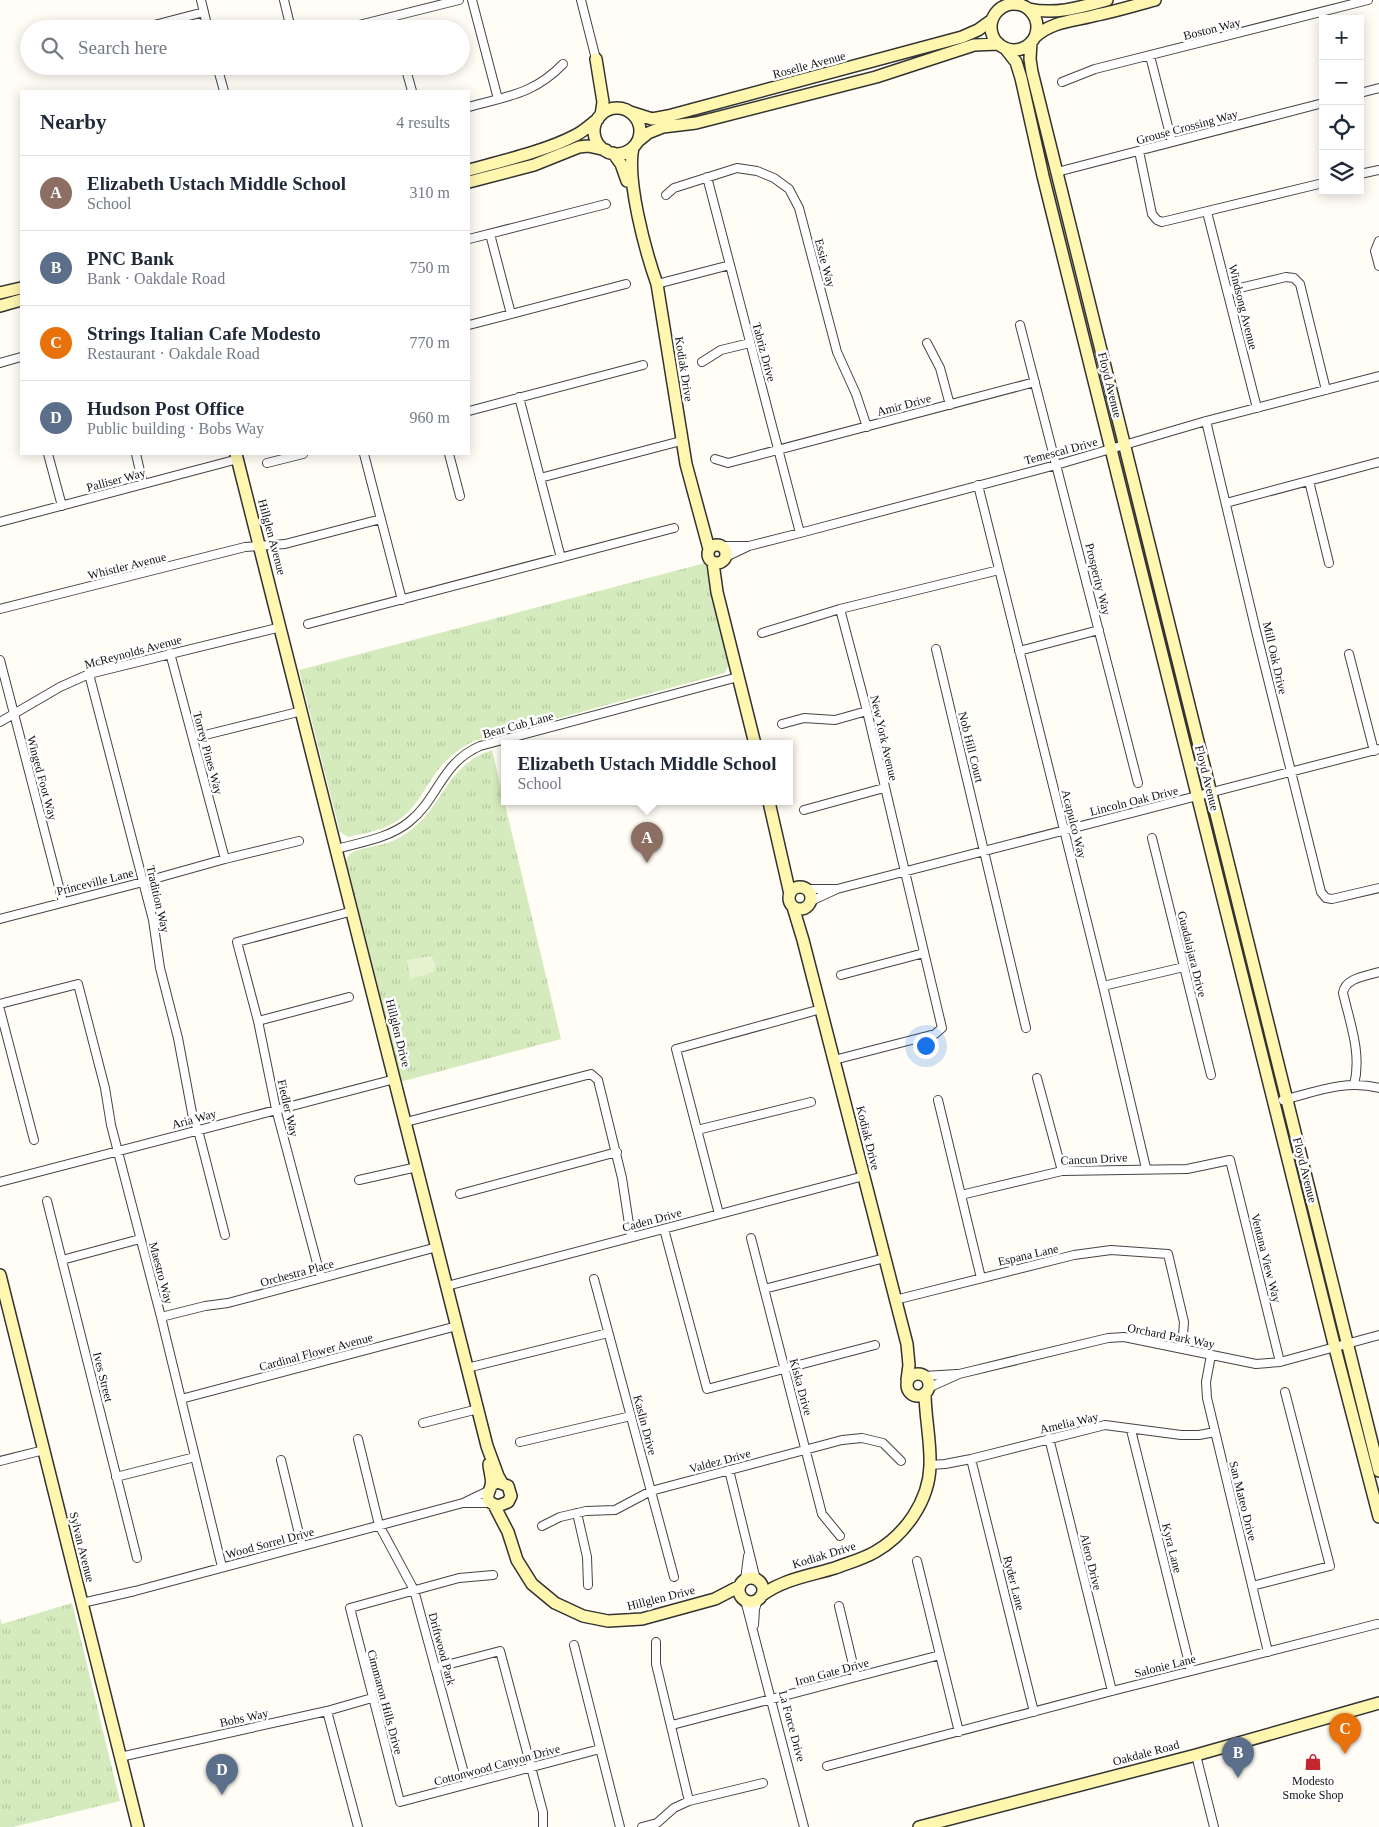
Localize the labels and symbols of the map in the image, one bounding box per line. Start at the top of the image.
street label: Boston Way [1182,15,1242,43]
street label: Roselle Avenue [771,49,847,81]
street label: Grouse Crossing Way [1135,107,1239,147]
street label: Essie Way [812,237,838,289]
street label: Windsong Avenue [1226,263,1260,351]
street label: Tabriz Drive [749,321,779,383]
street label: Kodiak Drive [672,335,696,403]
street label: Floyd Avenue [1095,351,1125,419]
street label: Amir Drive [875,391,933,419]
street label: Temescal Drive [1023,434,1099,468]
street label: Palliser Way [85,465,147,495]
street label: Hillglen Avenue [255,497,289,577]
street label: Prosperity Way [1082,541,1114,617]
street label: Whistler Avenue [86,550,168,582]
street label: Mill Oak Drive [1260,620,1290,696]
street label: McReynolds Avenue [83,632,183,672]
street label: New York Avenue [867,694,901,782]
street label: Bear Cub Lane [481,709,555,741]
street label: Torrey Pines Way [190,710,226,796]
street label: Nob Hill Court [955,710,987,785]
street label: Winged Foot Way [24,734,60,822]
street label: Floyd Avenue [1192,744,1222,812]
street label: Lincoln Oak Drive [1088,783,1180,819]
street label: Acapulco Way [1059,788,1089,860]
pin: A [631,822,663,863]
street label: Tradition Way [143,864,173,934]
street label: Princeville Lane [55,866,135,898]
street label: Guadalajara Drive [1175,909,1209,999]
street label: Hillglen Drive [383,998,413,1068]
your location [913,1033,939,1059]
street label: Fiedler Way [275,1078,301,1138]
street label: Kodiak Drive [853,1104,883,1172]
street label: Aria Way [170,1106,218,1132]
street label: Floyd Avenue [1290,1136,1320,1204]
street label: Cancun Drive [1060,1150,1128,1168]
street label: Caden Drive [621,1205,683,1235]
street label: Ventana View Way [1248,1212,1284,1304]
street label: Maestro Way [146,1240,176,1306]
street label: Espana Lane [996,1241,1060,1269]
street label: Orchestra Place [259,1256,335,1290]
street label: Orchard Park Way [1126,1321,1216,1351]
street label: Cardinal Flower Avenue [258,1330,374,1374]
street label: Ives Street [90,1351,116,1404]
street label: Kiska Drive [787,1357,815,1417]
street label: Kaslin Drive [630,1393,660,1457]
street label: Amelia Way [1038,1409,1100,1437]
street label: Valdez Drive [688,1446,752,1476]
street label: San Mateo Drive [1226,1460,1260,1542]
street label: Sylvan Avenue [66,1510,98,1584]
street label: Kyra Lane [1159,1522,1185,1574]
street label: Wood Sorrel Drive [224,1524,316,1562]
street label: Alero Drive [1077,1532,1105,1592]
street label: Kodiak Drive [791,1539,857,1571]
street label: Ryder Lane [1000,1554,1028,1612]
street label: Hillglen Drive [626,1583,696,1613]
street label: Driftwood Park [426,1611,458,1687]
street label: Cimmaron Hills Drive [364,1648,406,1756]
street label: Salonie Lane [1133,1652,1197,1680]
street label: Iron Gate Drive [793,1655,871,1689]
street label: La Force Drive [776,1689,808,1763]
street label: Bobs Way [219,1706,269,1730]
pin: C [1329,1713,1361,1754]
street label: Oakdale Road [1111,1737,1181,1769]
pin: B [1222,1737,1254,1778]
street label: Cottonwood Canyon Drive [432,1741,562,1789]
shop icon: Modesto Smoke Shop [1303,1752,1323,1772]
pin: D [206,1754,238,1795]
place label: Modesto Smoke Shop [1282,1774,1344,1802]

